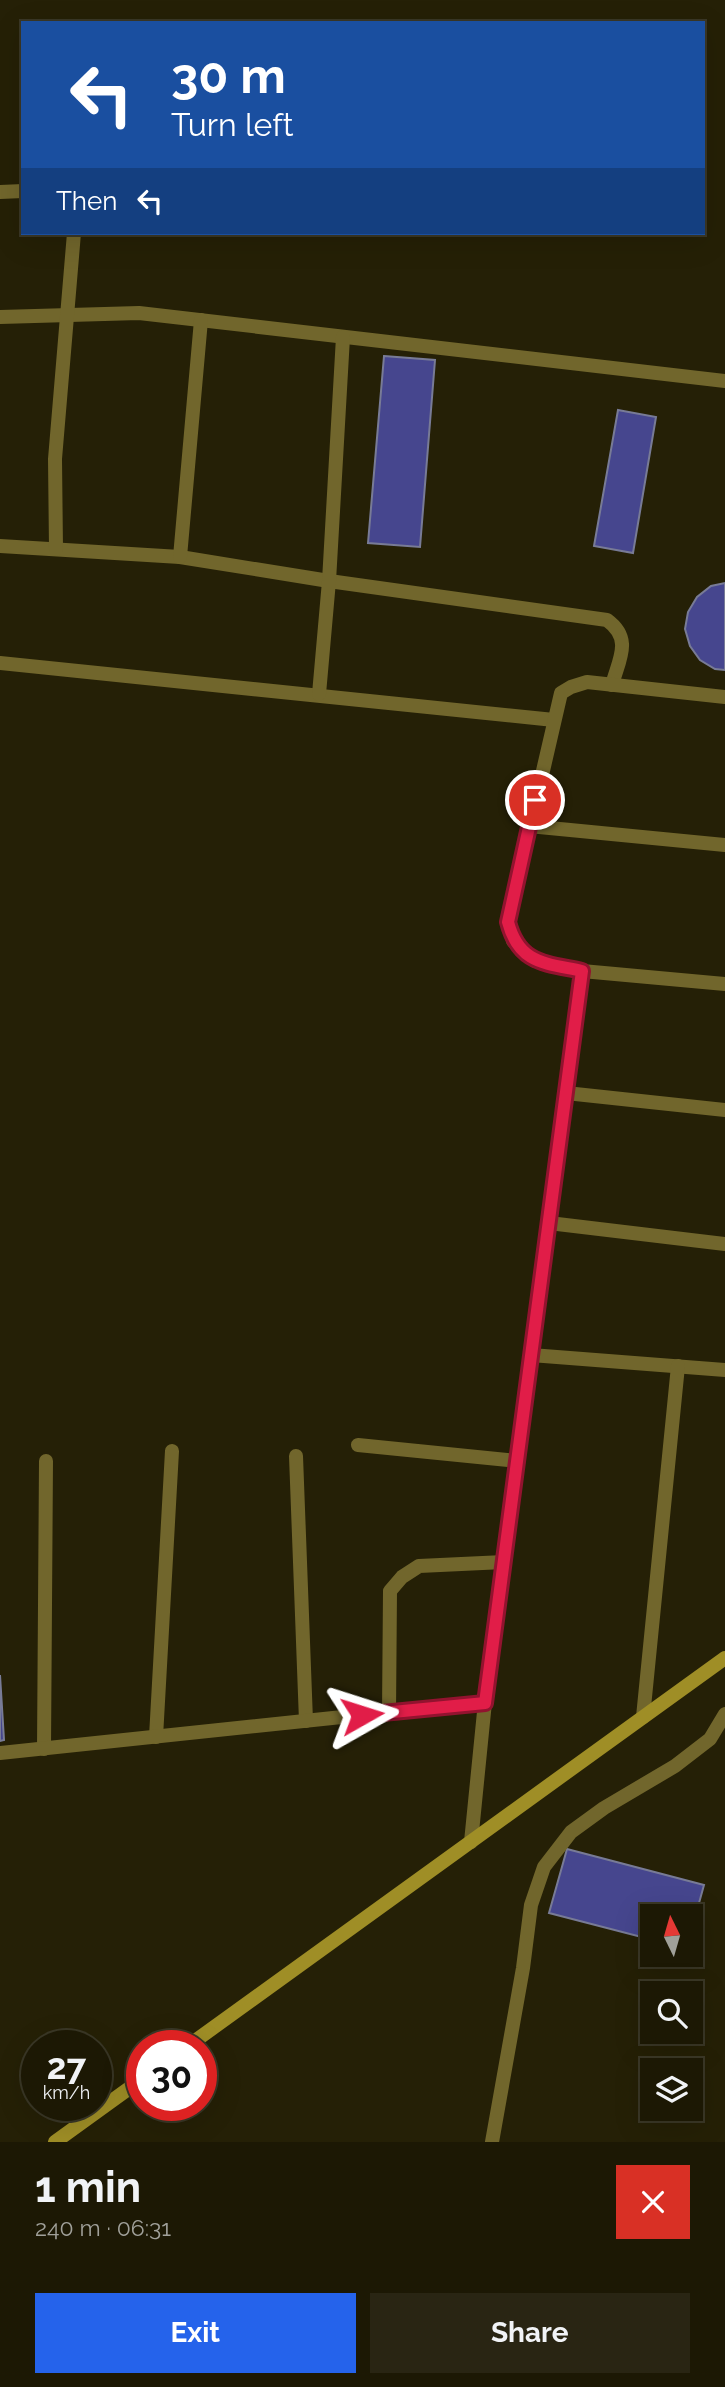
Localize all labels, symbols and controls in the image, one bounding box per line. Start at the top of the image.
text: 30 m [171,47,286,104]
icon: left [56,49,147,140]
text: Turn left [171,106,293,143]
icon: left [131,182,169,220]
text: Then [56,186,117,216]
pin [505,770,565,830]
icon: arrive [516,781,554,819]
position arrow [325,1678,399,1752]
north arrow [640,1904,704,1967]
map controls [640,1904,703,2121]
button: search [640,1981,703,2044]
speed limit sign: 30 [126,2030,217,2121]
text: 27 [47,2046,86,2087]
button: layers [640,2058,703,2121]
text: km/h [43,2082,90,2103]
text: 1 min [35,2163,141,2212]
button: close [616,2165,690,2239]
text: 240 m · 06:31 [35,2214,171,2241]
button: Exit [35,2293,356,2373]
button: Share [370,2293,690,2373]

